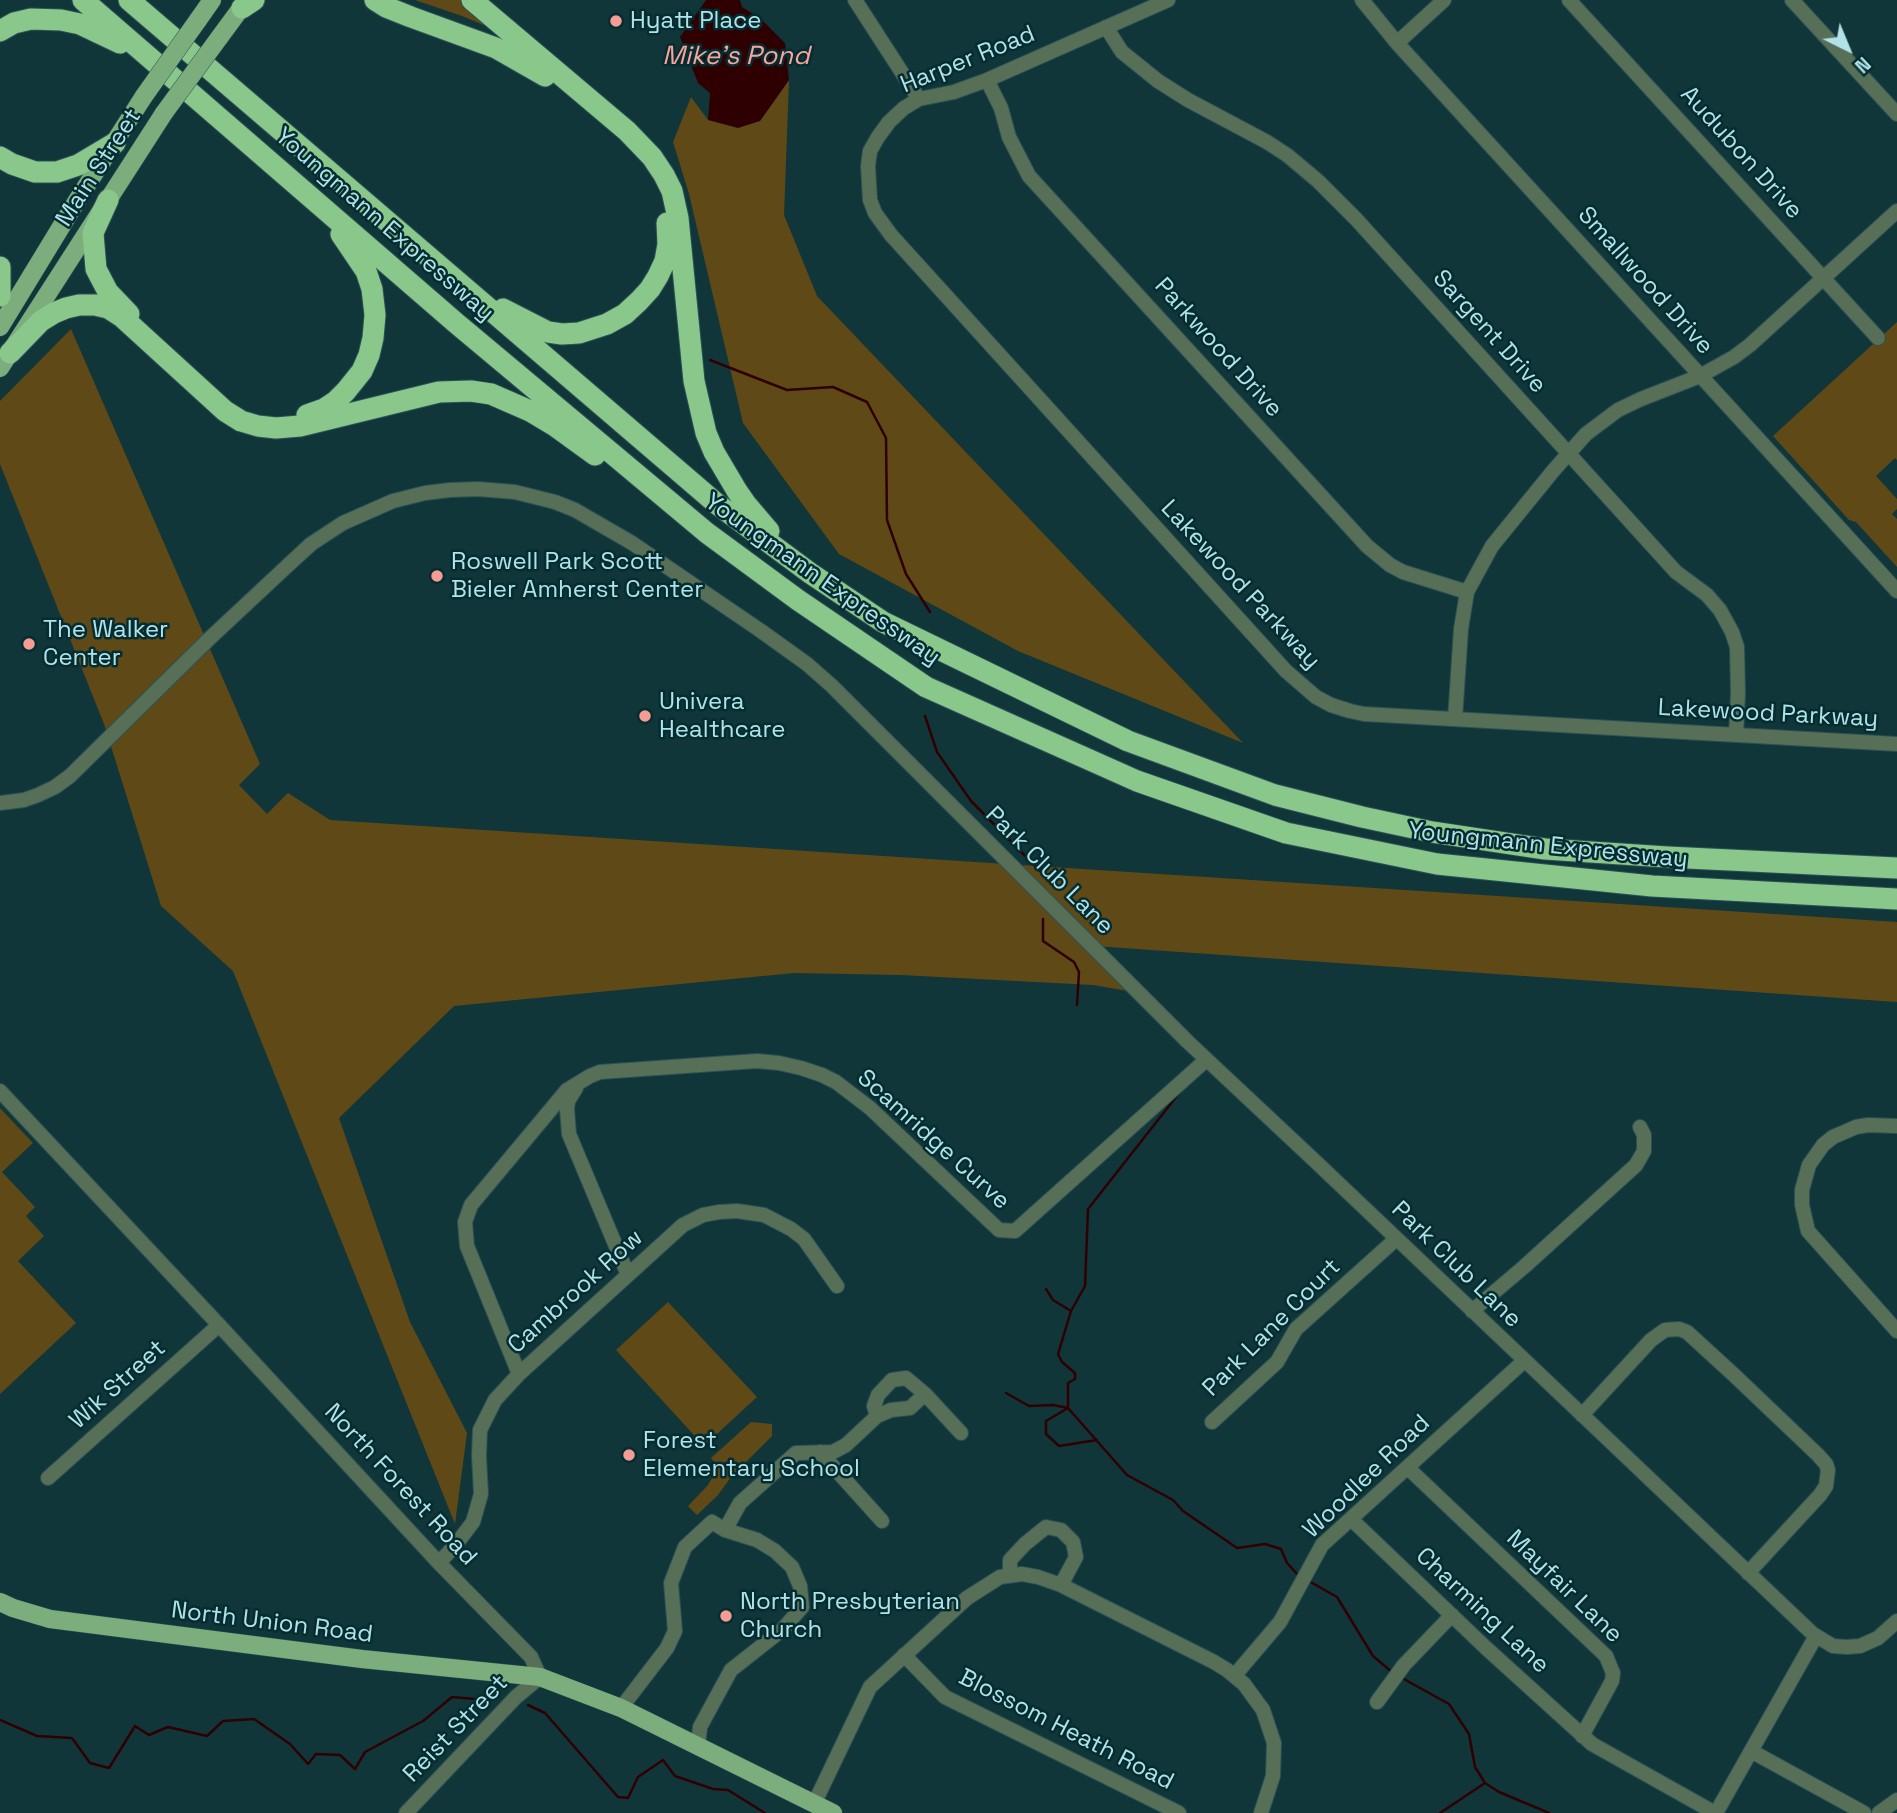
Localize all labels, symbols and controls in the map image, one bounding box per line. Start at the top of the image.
place label: Hyatt Place [630,7,762,35]
marker: Hyatt Place [608,13,624,29]
north arrow [1813,14,1883,84]
street label: Harper Road [897,20,1039,100]
water label: Mike's Pond [662,41,810,73]
text: N [1849,51,1876,78]
street label: Audubon Drive [1674,81,1808,225]
street label: Main Street [50,104,148,232]
street label: Youngmann Expressway [269,122,499,328]
street label: Smallwood Drive [1571,201,1719,361]
street label: Sargent Drive [1426,264,1552,400]
street label: Parkwood Drive [1148,272,1288,424]
street label: Youngmann Expressway [699,488,945,672]
street label: Lakewood Parkway [1154,495,1326,675]
place label: Roswell Park Scott Bieler Amherst Center [451,548,703,604]
marker: Roswell Park Scott Bieler Amherst Center [429,568,445,584]
place label: The Walker Center [43,616,168,672]
marker: The Walker Center [21,636,37,652]
place label: Univera Healthcare [659,688,785,744]
street label: Lakewood Parkway [1657,694,1879,734]
marker: Univera Healthcare [637,708,653,724]
street label: Park Club Lane [979,801,1119,941]
street label: Youngmann Expressway [1407,817,1689,875]
street label: Scamridge Curve [851,1064,1015,1216]
street label: Park Club Lane [1385,1196,1527,1334]
street label: Cambrook Row [503,1224,649,1360]
street label: Park Lane Court [1197,1253,1347,1403]
street label: Wik Street [64,1334,172,1436]
street label: North Forest Road [318,1398,482,1572]
street label: Woodlee Road [1298,1409,1436,1545]
place label: Forest Elementary School [643,1427,860,1483]
marker: Forest Elementary School [621,1447,637,1463]
street label: Mayfair Lane [1500,1525,1628,1649]
street label: Charming Lane [1409,1542,1555,1680]
place label: North Presbyterian Church [740,1588,960,1644]
street label: North Union Road [170,1596,374,1650]
marker: North Presbyterian Church [718,1608,734,1624]
street label: Blossom Heath Road [954,1663,1178,1797]
street label: Reist Street [398,1669,514,1789]

